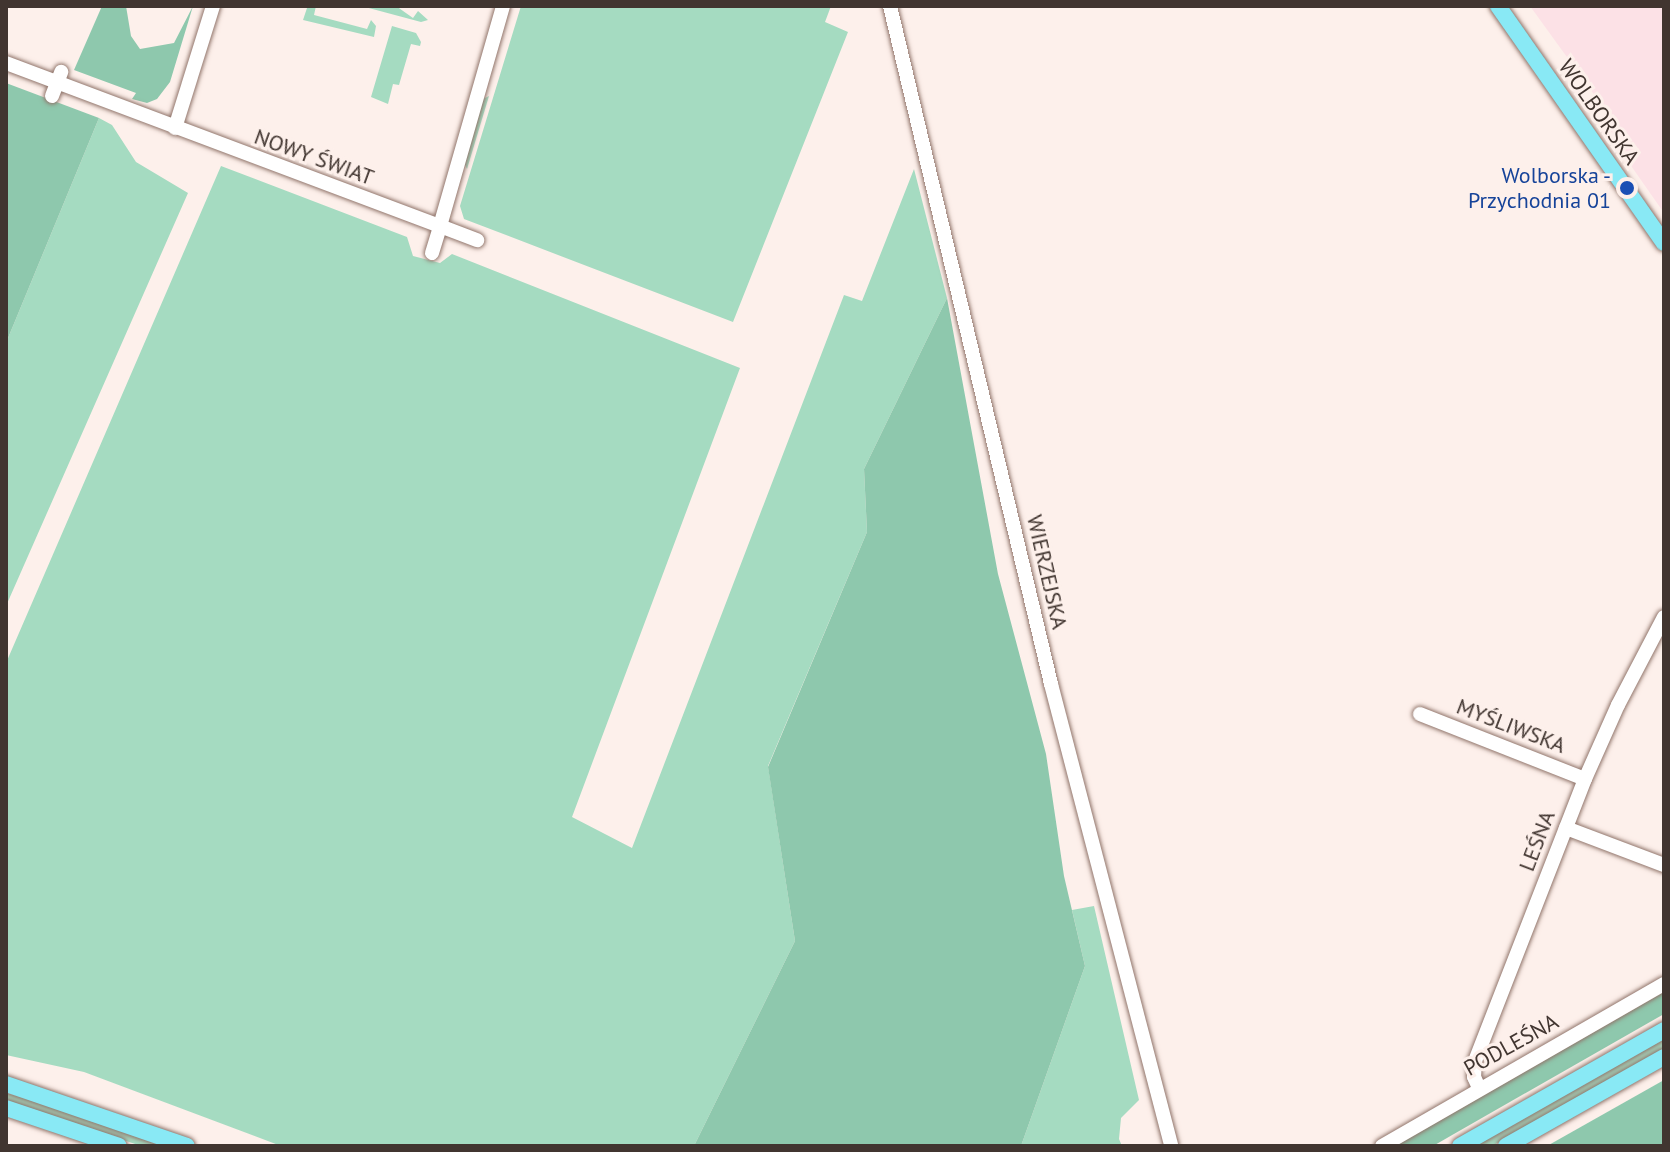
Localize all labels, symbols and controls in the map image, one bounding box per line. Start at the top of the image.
street label: WOLBORSKA [1553,54,1645,170]
street label: NOWY ŚWIAT [250,123,378,191]
place label: Wolborska - Przychodnia 01 [1468,162,1611,214]
marker: Wolborska - Przychodnia 01 [1618,179,1636,197]
street label: WIERZEJSKA [1021,512,1073,632]
street label: MYŚLIWSKA [1453,693,1569,759]
street label: LEŚNA [1513,807,1561,875]
street label: PODLEŚNA [1459,1008,1563,1082]

